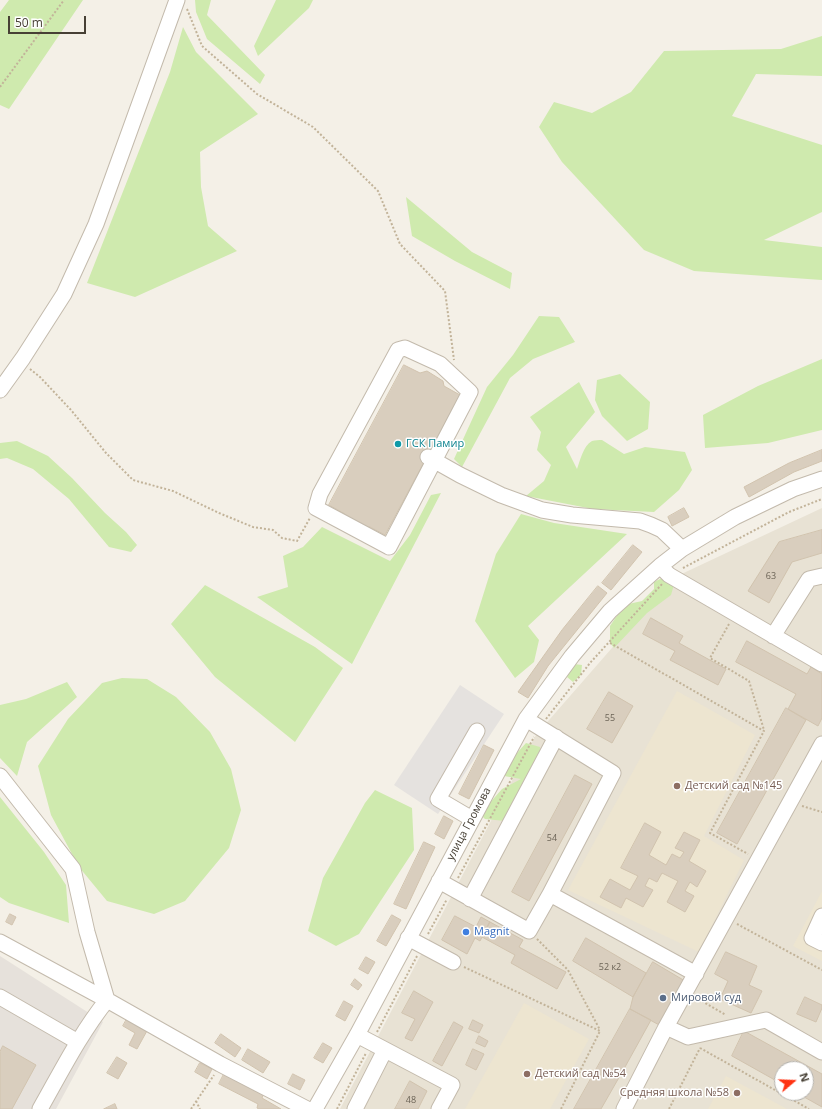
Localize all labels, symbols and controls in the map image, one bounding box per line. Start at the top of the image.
scale bar [10,8,88,34]
text: 50 m [15,14,43,31]
place label: ГСК Памир [406,437,464,451]
marker: ГСК Памир [393,439,403,449]
house number: 63 [766,571,776,581]
house number: 55 [605,713,615,723]
place label: Детский сад №145 [685,779,782,793]
marker: Детский сад №145 [672,781,682,791]
street label: улица Громова [444,785,494,863]
house number: 54 [547,833,557,843]
place label: Magnit [474,925,509,939]
marker: Magnit [461,927,471,937]
house number: 52 к2 [599,962,621,972]
place label: Мировой суд [671,991,741,1005]
marker: Мировой суд [658,993,668,1003]
north arrow [774,1061,814,1101]
place label: Детский сад №54 [535,1067,626,1081]
marker: Детский сад №54 [522,1069,532,1079]
text: N [796,1071,813,1084]
place label: Средняя школа №58 [620,1086,729,1100]
marker: Средняя школа №58 [732,1088,742,1098]
house number: 48 [406,1095,416,1105]

